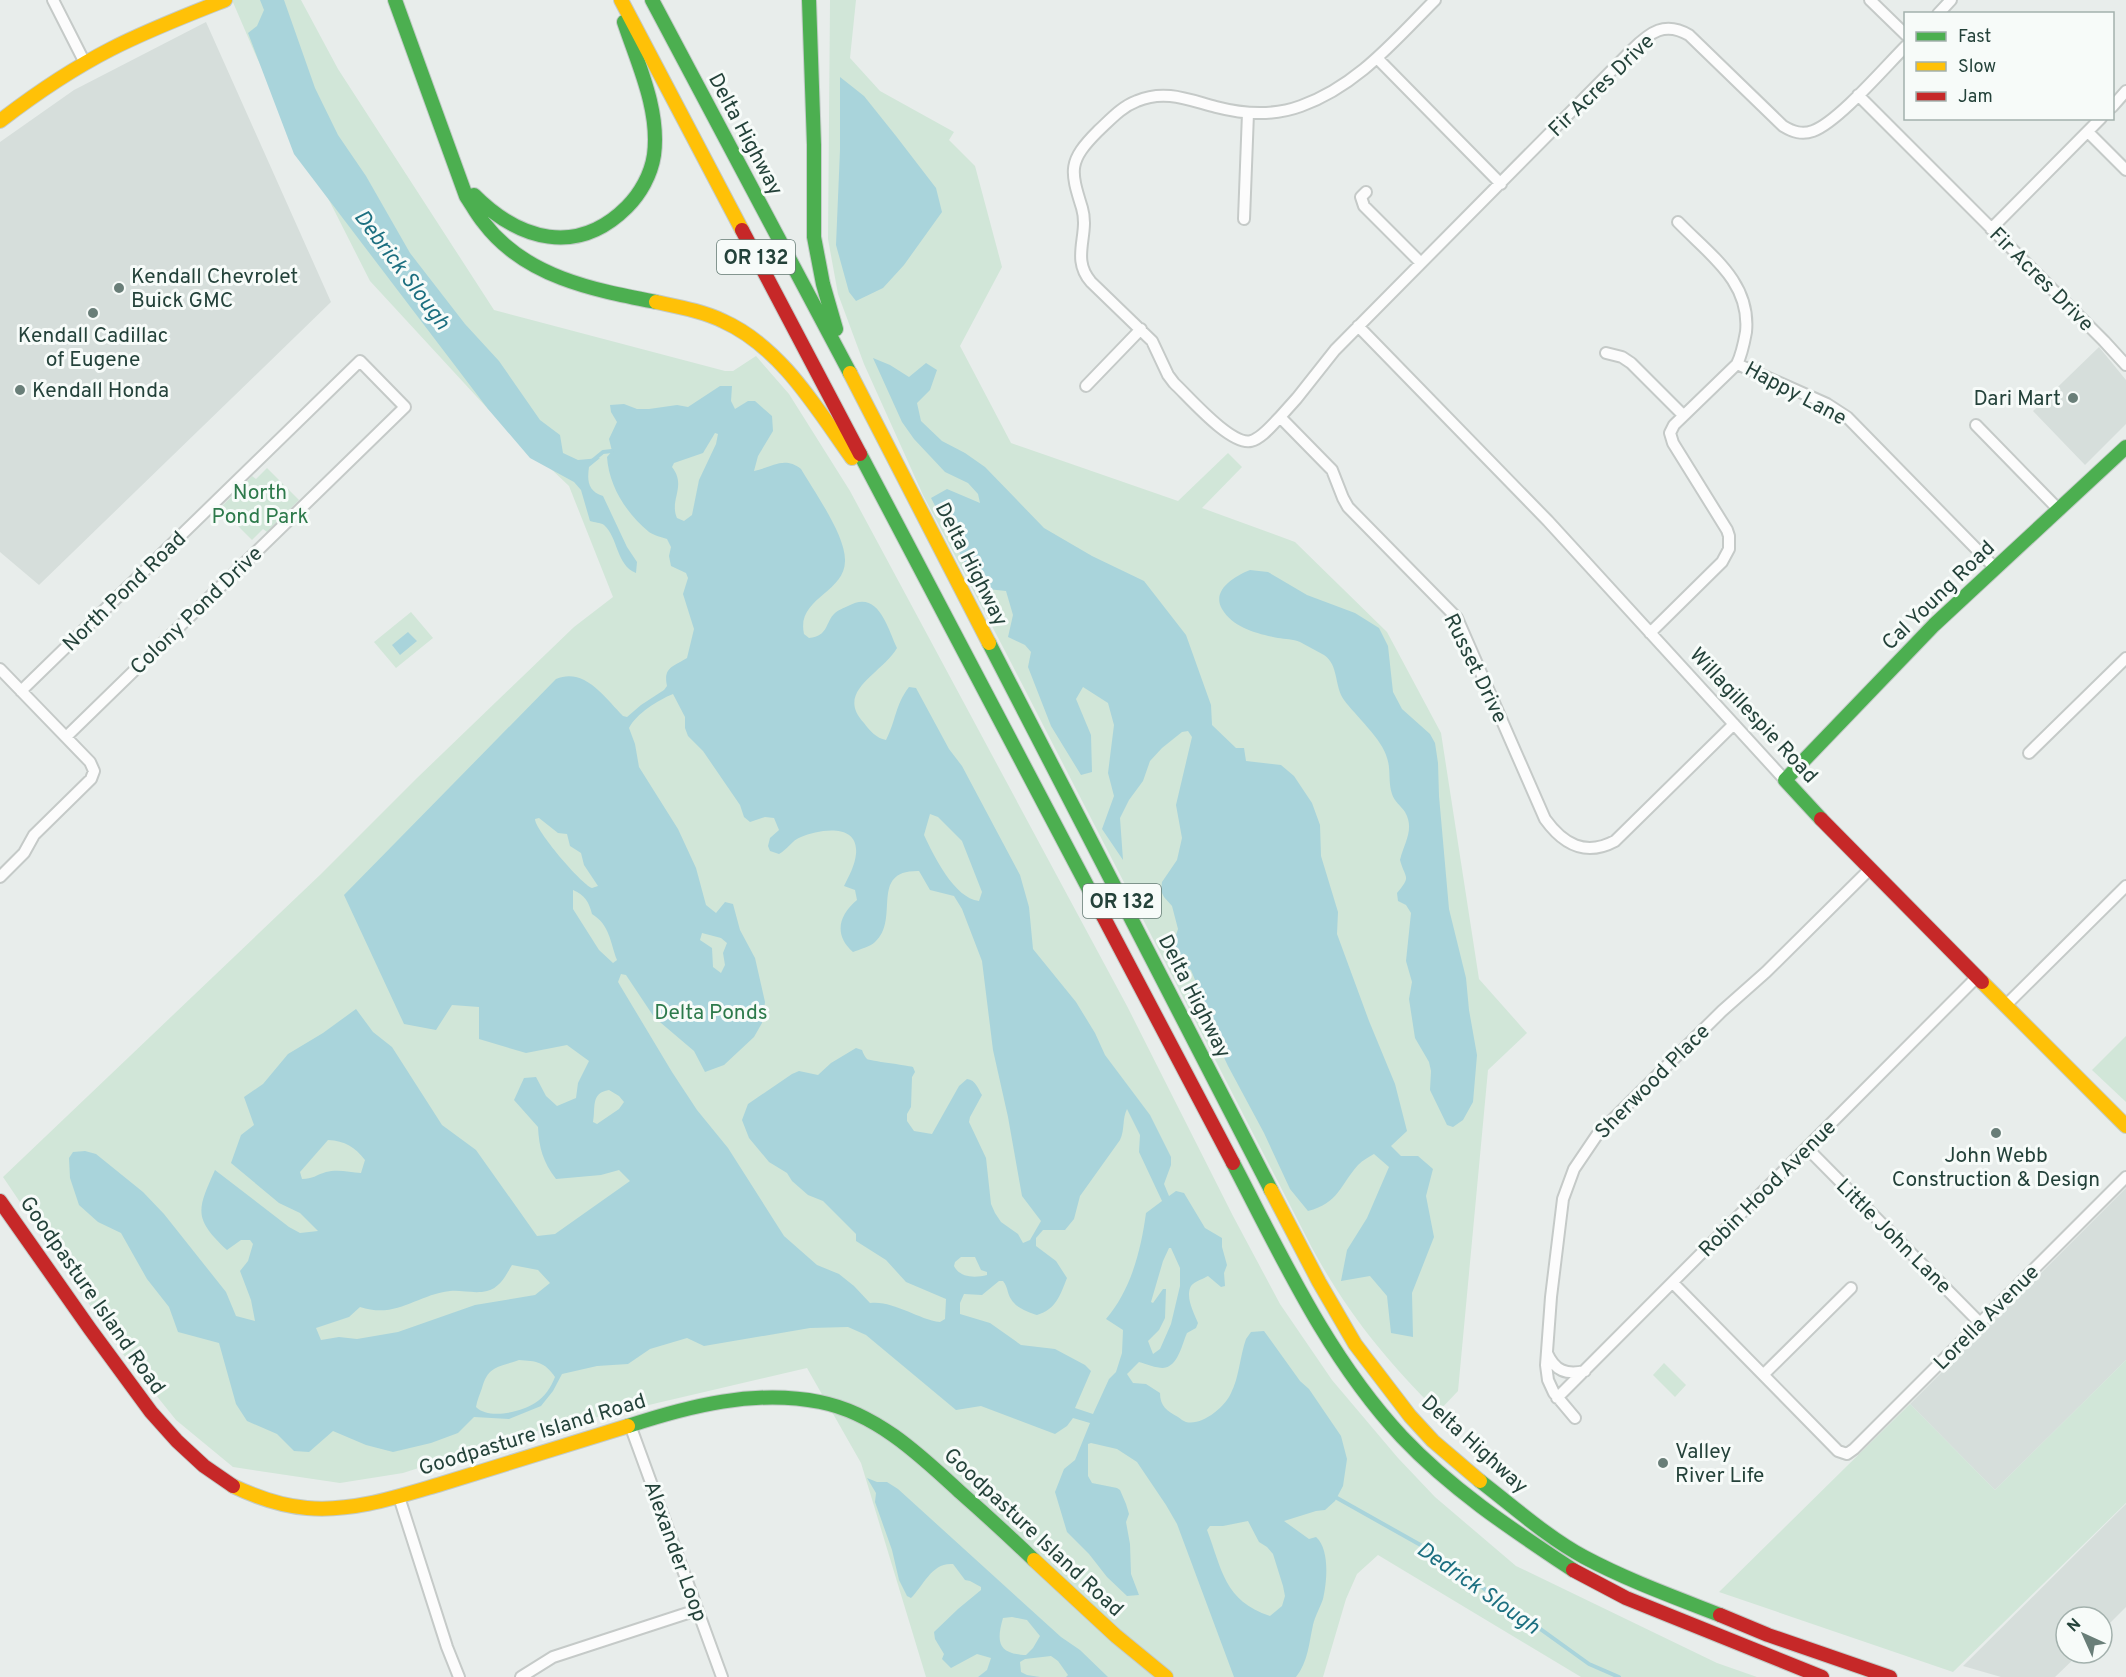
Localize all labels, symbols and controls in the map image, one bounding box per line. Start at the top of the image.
legend [1904,12,2114,120]
text: Fast [1958,26,1991,49]
street label: Fir Acres Drive [1543,29,1661,143]
text: Slow [1958,56,1996,79]
street label: Delta Highway [701,69,788,201]
text: Jam [1958,86,1993,109]
water label: Debrick Slough [347,205,455,336]
street label: Fir Acres Drive [1983,222,2099,338]
road number: OR 132 [717,240,795,274]
place label: Kendall Chevrolet Buick GMC [131,264,298,315]
marker: Kendall Chevrolet Buick GMC [112,281,126,295]
marker: Kendall Cadillac of Eugene [86,306,100,320]
place label: Kendall Cadillac of Eugene [18,323,168,374]
street label: Happy Lane [1740,356,1851,432]
place label: Kendall Honda [32,378,169,405]
marker: Kendall Honda [13,383,27,397]
place label: Dari Mart [1973,386,2061,413]
marker: Dari Mart [2066,391,2080,405]
park label: North Pond Park [211,480,309,531]
street label: Delta Highway [928,498,1013,631]
street label: North Pond Road [58,526,193,658]
street label: Cal Young Road [1877,535,2001,657]
street label: Colony Pond Drive [125,541,269,681]
street label: Russet Drive [1437,609,1513,728]
street label: Willagillespie Road [1683,642,1823,790]
road number: OR 132 [1083,884,1161,918]
street label: Delta Highway [1151,930,1236,1063]
park label: Delta Ponds [654,1000,768,1027]
street label: Sherwood Place [1590,1019,1716,1145]
street label: Robin Hood Avenue [1693,1114,1843,1264]
marker: John Webb Construction & Design [1989,1126,2003,1140]
place label: John Webb Construction & Design [1892,1143,2100,1194]
street label: Little John Lane [1829,1174,1956,1301]
street label: Goodpasture Island Road [13,1191,171,1400]
street label: Lorella Avenue [1928,1259,2046,1377]
street label: Goodpasture Island Road [416,1388,649,1483]
street label: Delta Highway [1415,1390,1533,1500]
place label: Valley River Life [1675,1439,1764,1490]
street label: Goodpasture Island Road [937,1443,1129,1623]
marker: Valley River Life [1656,1456,1670,1470]
street label: Alexander Loop [637,1477,713,1626]
water label: Dedrick Slough [1411,1537,1544,1641]
north arrow [2054,1605,2114,1665]
text: N [2064,1615,2086,1637]

